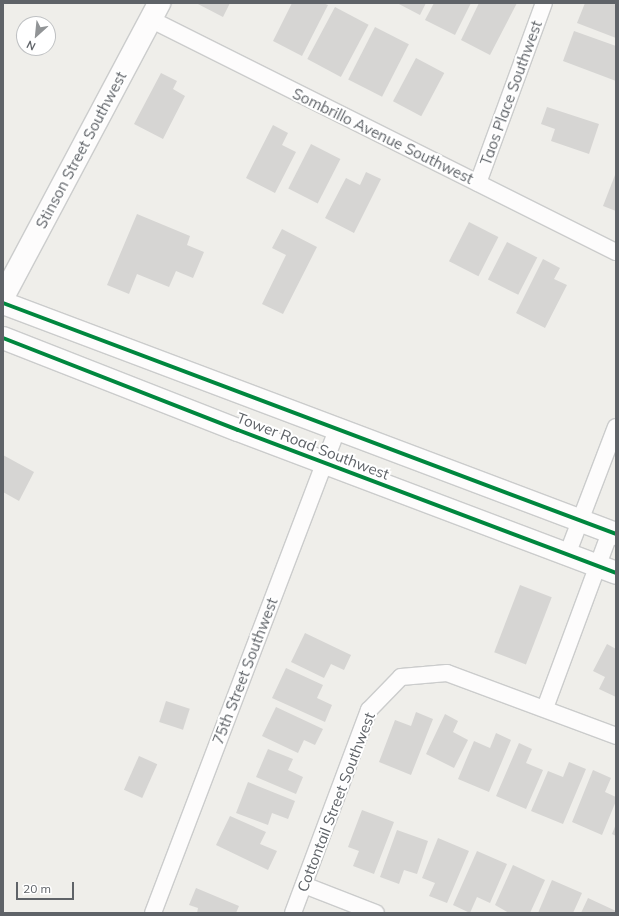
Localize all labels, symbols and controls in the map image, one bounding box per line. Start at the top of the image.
north arrow [16,16,56,56]
street label: Taos Place Southwest [476,18,546,168]
text: N [24,38,38,54]
street label: Stinson Street Southwest [32,68,130,232]
street label: Sombrillo Avenue Southwest [290,84,476,188]
street label: Tower Road Southwest [234,409,392,483]
street label: 75th Street Southwest [209,595,281,747]
street label: Cottontail Street Southwest [293,710,379,894]
scale bar [18,874,76,900]
text: 20 m [23,881,51,896]

